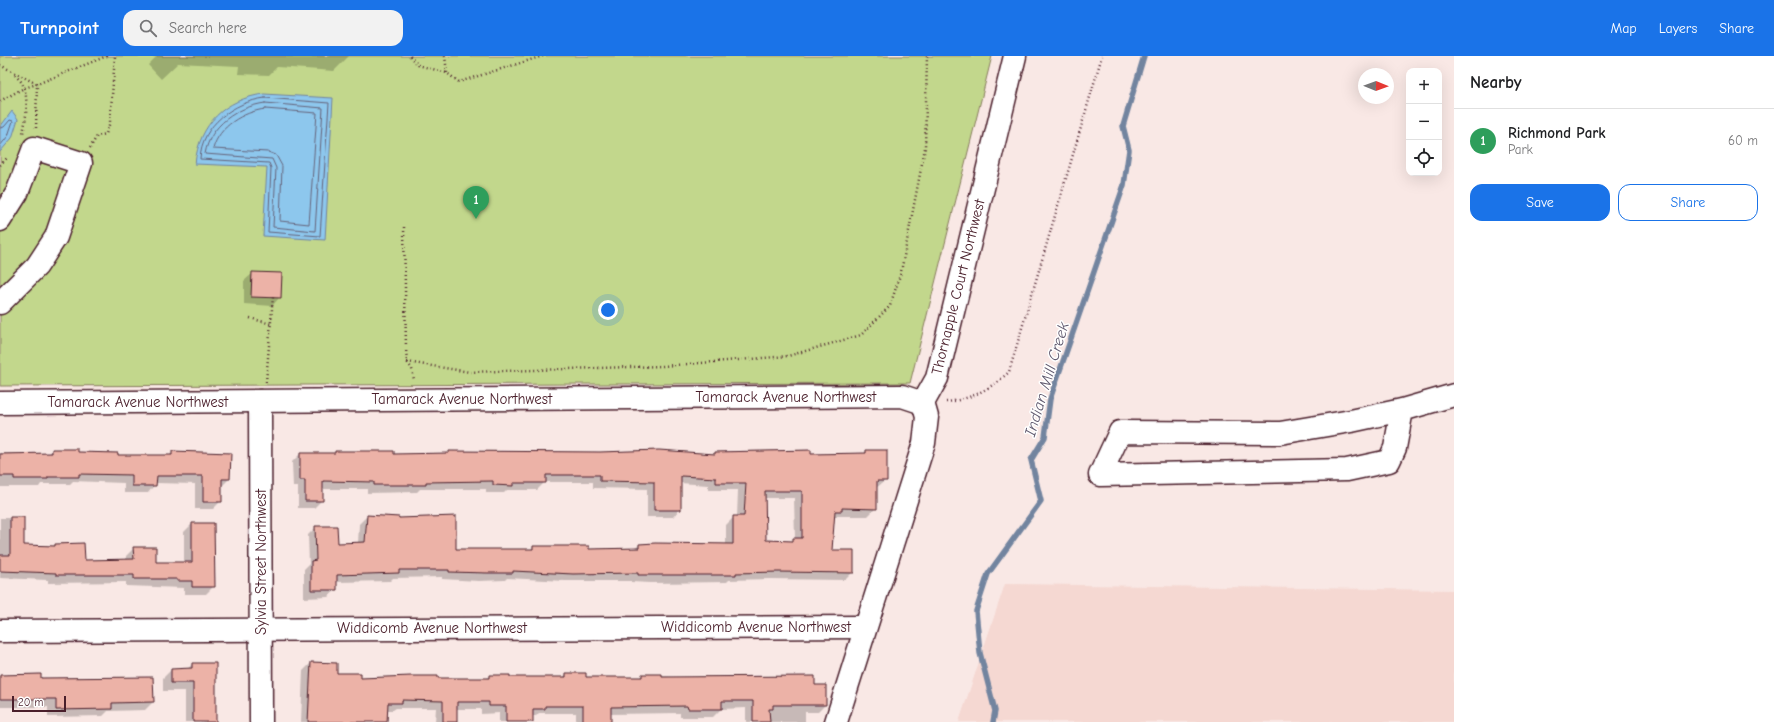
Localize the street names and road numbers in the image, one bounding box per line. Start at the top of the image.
street label: Thornapple Court Northwest [927,197,989,377]
street label: Tamarack Avenue Northwest [696,388,877,406]
street label: Tamarack Avenue Northwest [372,390,553,408]
street label: Tamarack Avenue Northwest [48,393,229,411]
street label: Sylvia Street Northwest [252,488,270,635]
street label: Widdicomb Avenue Northwest [661,618,852,636]
street label: Widdicomb Avenue Northwest [337,619,528,637]

